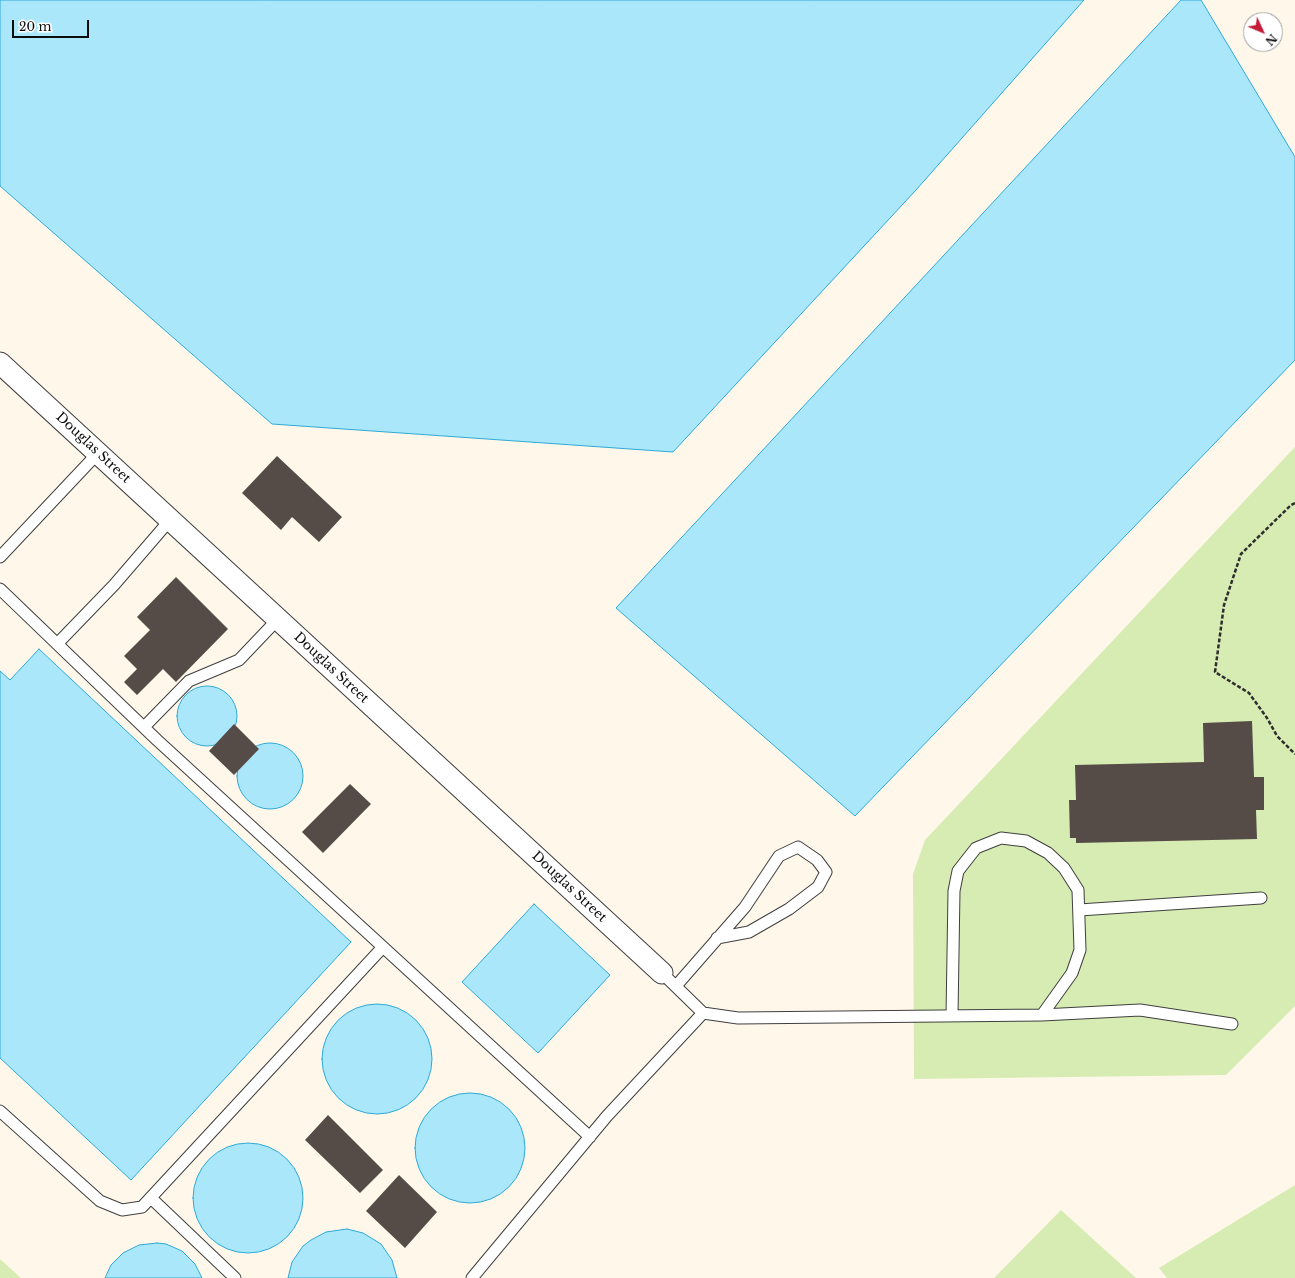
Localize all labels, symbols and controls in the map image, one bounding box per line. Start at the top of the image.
scale bar [14,12,91,38]
north arrow [1243,12,1283,52]
text: 20 m [19,19,51,34]
text: N [1262,31,1280,48]
street label: Douglas Street [52,409,134,487]
street label: Douglas Street [290,629,372,707]
street label: Douglas Street [528,848,610,926]

